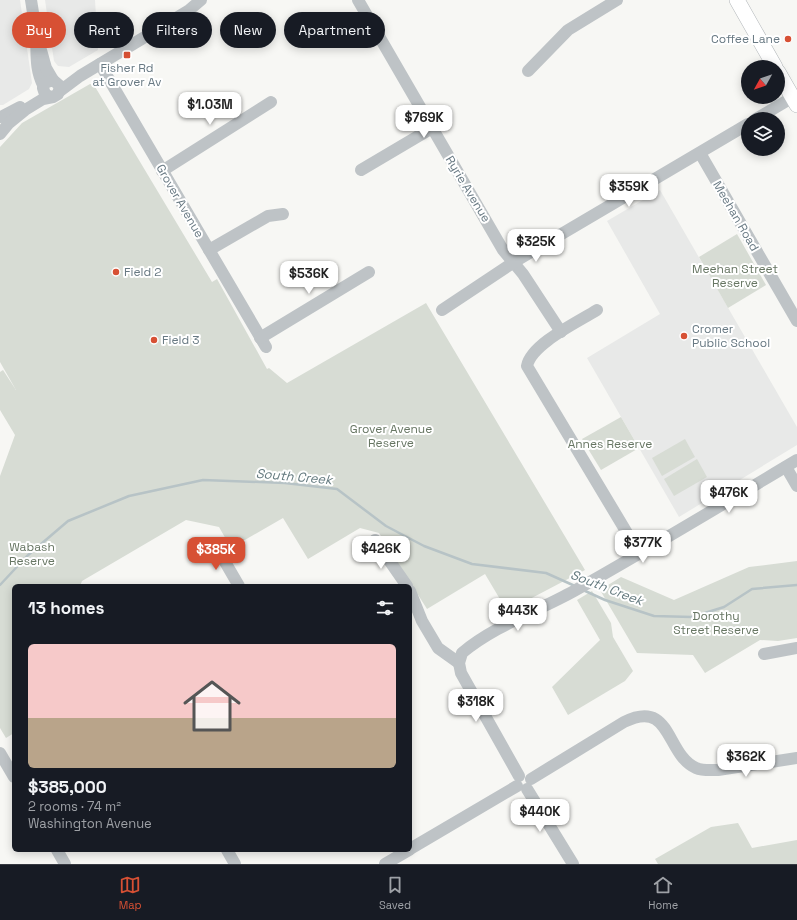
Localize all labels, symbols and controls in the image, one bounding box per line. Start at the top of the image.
chip: Buy [12,12,66,48]
chip: Rent [74,12,134,48]
chip: Filters [142,12,212,48]
chip: New [220,12,276,48]
chip: Apartment [284,12,385,48]
place label: Coffee Lane [711,31,780,47]
marker: Coffee Lane [783,34,793,44]
marker: Fisher Rd at Grover Av [122,50,132,60]
place label: Fisher Rd at Grover Av [92,60,162,90]
north arrow [741,60,785,104]
map controls [741,60,785,156]
pin: $1.03M [177,92,243,126]
text: $1.03M [187,96,233,113]
pin: $769K [396,105,452,139]
text: $769K [404,109,444,126]
button: layers [741,112,785,156]
street label: Ryrie Avenue [442,153,494,225]
street label: Grover Avenue [152,161,208,241]
pin: $359K [601,174,657,208]
text: $359K [609,178,649,195]
street label: Meehan Road [709,178,763,254]
pin: $325K [508,229,564,263]
text: $325K [516,233,556,250]
pin: $536K [281,261,337,295]
park label: Meehan Street Reserve [692,261,778,291]
place label: Field 2 [124,264,162,280]
text: $536K [289,265,329,282]
marker: Field 2 [111,267,121,277]
place label: Cromer Public School [692,321,770,351]
marker: Cromer Public School [679,331,689,341]
place label: Field 3 [162,332,200,348]
marker: Field 3 [149,335,159,345]
park label: Grover Avenue Reserve [350,421,432,451]
park label: Annes Reserve [568,436,652,452]
water label: South Creek [255,465,335,488]
pin: $476K [701,480,757,514]
text: $476K [710,484,748,501]
pin: $377K [615,530,671,564]
text: $377K [624,534,662,551]
pin: $426K [353,536,409,570]
pin: $385K [188,537,244,571]
park label: Wabash Reserve [9,539,55,569]
text: $426K [361,540,401,557]
text: $385K [196,541,236,558]
water label: South Creek [568,566,648,610]
text: 13 homes [28,597,104,619]
icon: filters [374,597,396,619]
pin: $443K [490,598,546,632]
text: $443K [498,602,538,619]
park label: Dorothy Street Reserve [673,608,759,638]
icon: home [176,670,248,742]
pin: $318K [448,689,504,723]
text: $318K [457,693,495,710]
pin: $362K [718,744,774,778]
text: $362K [726,748,766,765]
text: $385,000 [28,776,107,798]
text: 2 rooms · 74 m² [28,798,121,815]
pin: $440K [512,799,568,833]
text: $440K [520,803,560,820]
text: Washington Avenue [28,815,152,832]
tab: Map [119,874,142,912]
tab: Saved [379,874,411,912]
tab: Home [648,874,678,912]

